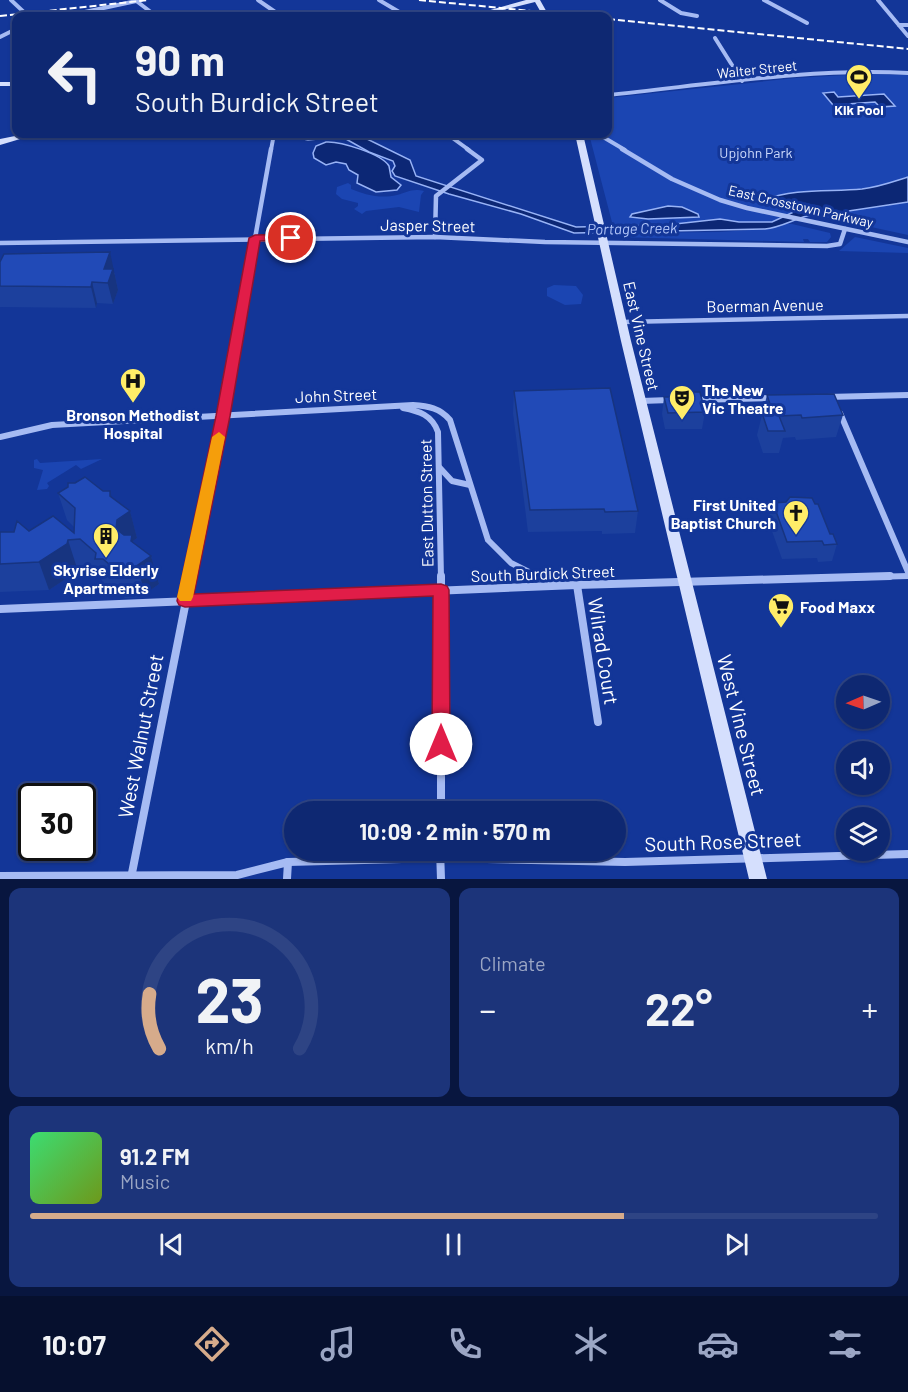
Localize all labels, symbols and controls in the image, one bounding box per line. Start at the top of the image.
text: 90 m [135,34,225,84]
icon: left [36,36,114,114]
street label: Walter Street [716,56,798,82]
sports icon: Kik Pool [844,62,874,100]
text: South Burdick Street [135,85,379,117]
place label: Kik Pool [834,101,884,118]
park label: Upjohn Park [719,144,793,161]
street label: East Crosstown Parkway [727,181,876,231]
pin [265,212,316,263]
street label: Jasper Street [380,215,476,235]
water label: Portage Creek [587,218,678,238]
icon: arrive [274,221,307,254]
street label: East Vine Street [620,279,664,393]
street label: Boerman Avenue [706,294,824,316]
hospital icon: Bronson Methodist Hospital [118,366,148,404]
place label: The New Vic Theatre [702,380,784,417]
theatre icon: The New Vic Theatre [667,383,697,421]
street label: John Street [295,384,377,406]
place label: Bronson Methodist Hospital [66,405,200,442]
street label: East Dutton Street [415,439,437,567]
place label: First United Baptist Church [671,495,776,532]
church icon: First United Baptist Church [781,498,811,536]
building icon: Skyrise Elderly Apartments [91,521,121,559]
place label: Skyrise Elderly Apartments [53,560,159,597]
street label: South Burdick Street [470,561,616,585]
supermarket icon: Food Maxx [766,591,796,629]
street label: Wilrad Court [584,596,624,706]
place label: Food Maxx [800,597,876,616]
street label: West Walnut Street [112,652,168,820]
street label: West Vine Street [713,652,771,798]
north arrow [836,675,890,729]
map controls [836,675,890,861]
position arrow [409,712,473,776]
button: sound [836,741,890,795]
speed limit sign: 30 [18,783,96,861]
button: layers [836,807,890,861]
text: 10:09 · 2 min · 570 m [359,818,551,844]
street label: South Rose Street [644,826,802,856]
text: Climate [480,951,546,975]
text: 23 [195,961,263,1035]
text: 22° [645,981,712,1035]
text: − [480,989,496,1029]
text: + [861,989,878,1029]
text: km/h [205,1034,254,1059]
text: 91.2 FM [120,1143,190,1169]
text: Music [120,1169,170,1193]
icon: previous [155,1228,188,1261]
icon: pause [437,1228,470,1261]
icon: next [720,1228,753,1261]
icon: directions [191,1323,233,1365]
icon: music [317,1323,359,1365]
icon: phone [444,1323,486,1365]
icon: climate [570,1323,612,1365]
icon: car [697,1323,739,1365]
icon: filters [824,1323,866,1365]
text: 10:07 [42,1328,106,1360]

